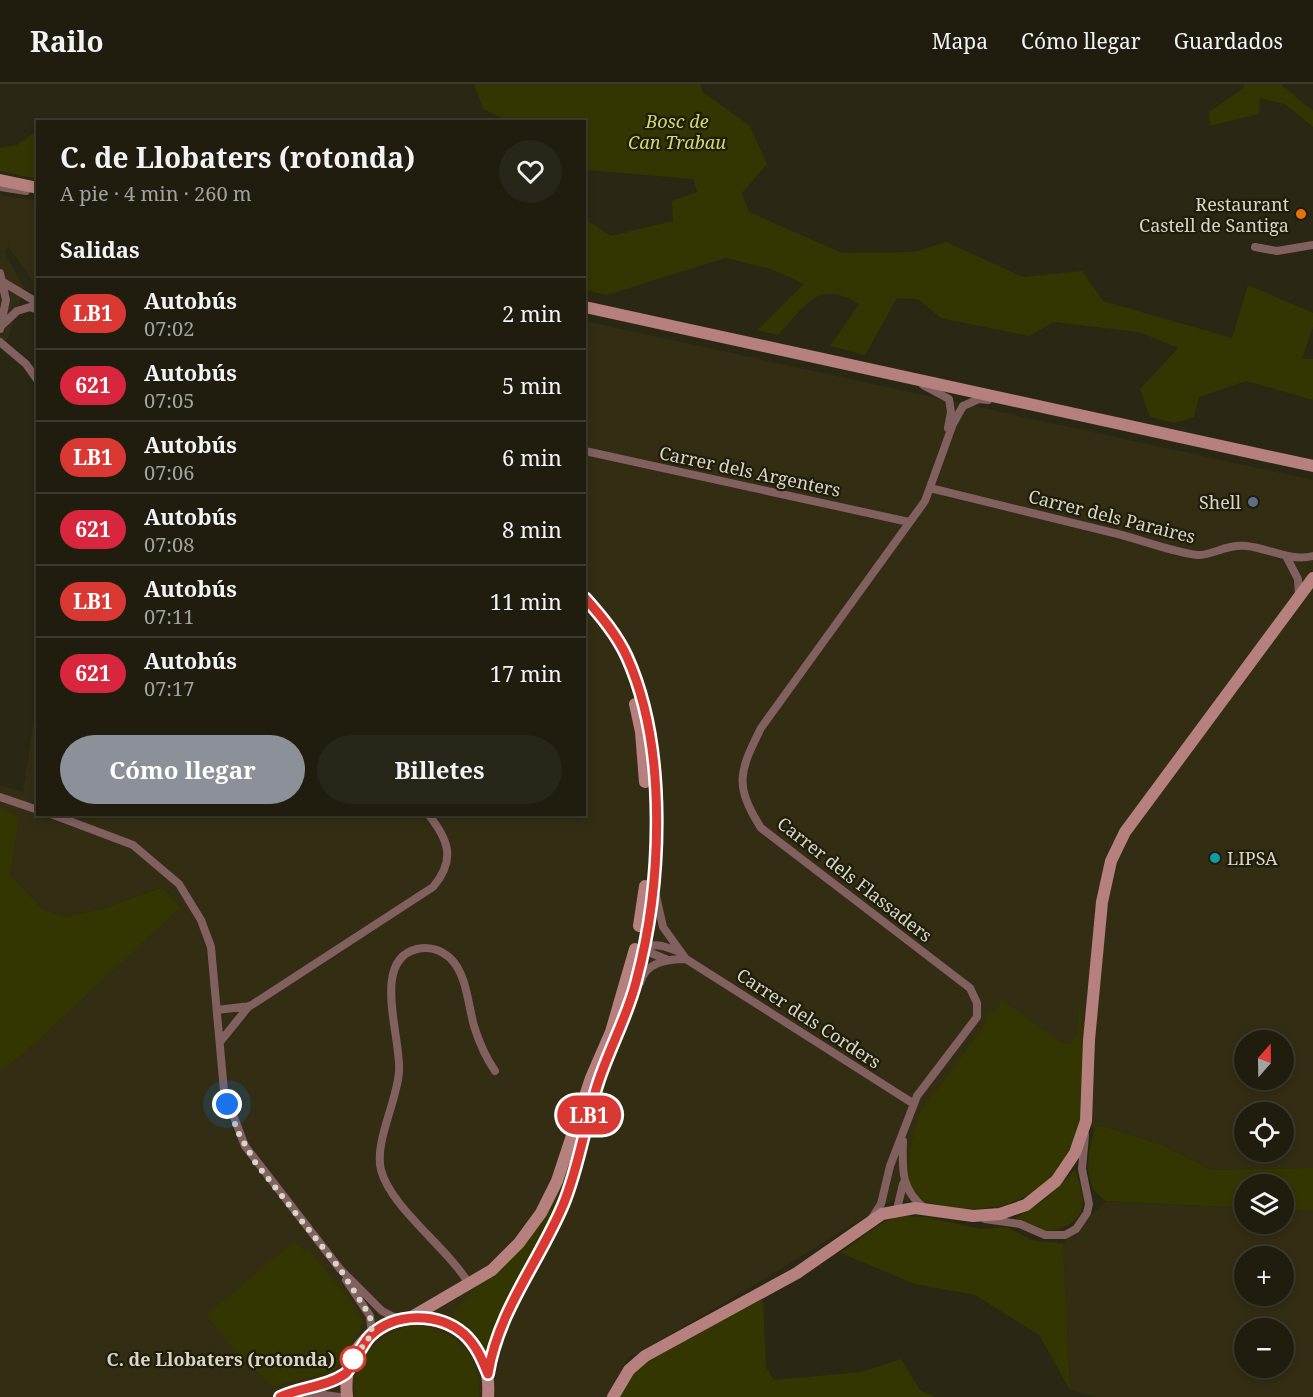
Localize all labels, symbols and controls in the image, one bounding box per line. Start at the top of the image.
text: Railo [30,22,104,60]
text: Mapa [932,27,988,55]
text: Cómo llegar [1021,27,1141,55]
text: Guardados [1174,27,1283,55]
park label: Bosc de Can Trabau [628,109,726,154]
text: C. de Llobaters (rotonda) [60,138,415,176]
button: heart [499,140,562,203]
text: A pie · 4 min · 260 m [60,180,252,207]
place label: Restaurant Castell de Santiga [1139,192,1289,237]
marker: Restaurant Castell de Santiga [1294,207,1308,221]
text: Salidas [60,234,140,264]
text: Autobús [144,285,237,315]
text: 2 min [502,298,562,328]
text: LB1 [73,299,113,327]
text: 07:02 [144,315,194,342]
text: Autobús [144,357,237,387]
text: 5 min [502,370,562,400]
text: 621 [75,371,111,399]
text: 07:05 [144,387,194,414]
text: Autobús [144,429,237,459]
street label: Carrer dels Argenters [657,440,843,502]
text: 6 min [502,442,562,472]
text: LB1 [73,443,113,471]
text: 07:06 [144,459,194,486]
street label: Carrer dels Paraires [1026,484,1198,548]
place label: Shell [1199,490,1241,514]
marker: Shell [1246,495,1260,509]
text: Autobús [144,501,237,531]
text: 8 min [502,514,562,544]
text: 621 [75,515,111,543]
text: 07:08 [144,531,194,558]
text: Autobús [144,573,237,603]
text: 11 min [490,586,562,616]
text: LB1 [73,587,113,615]
text: 07:11 [144,603,194,630]
text: Autobús [144,645,237,675]
text: 17 min [490,658,562,688]
text: 621 [75,659,111,687]
text: 07:17 [144,675,194,702]
button: Cómo llegar [60,735,305,804]
button: Billetes [317,735,562,804]
street label: Carrer dels Flassaders [773,811,937,947]
place label: LIPSA [1227,846,1278,870]
marker: LIPSA [1208,851,1222,865]
street label: Carrer dels Corders [732,962,886,1074]
north arrow [1234,1030,1294,1090]
map controls [1234,1030,1294,1378]
your location [212,1089,242,1119]
line badge: LB1 [554,1096,624,1134]
text: LB1 [569,1101,609,1129]
button: locate [1234,1102,1294,1162]
button: layers [1234,1174,1294,1234]
button: + [1234,1246,1294,1306]
button: − [1234,1318,1294,1378]
marker: C. de Llobaters (rotonda) [340,1346,366,1372]
place label: C. de Llobaters (rotonda) [107,1347,335,1371]

